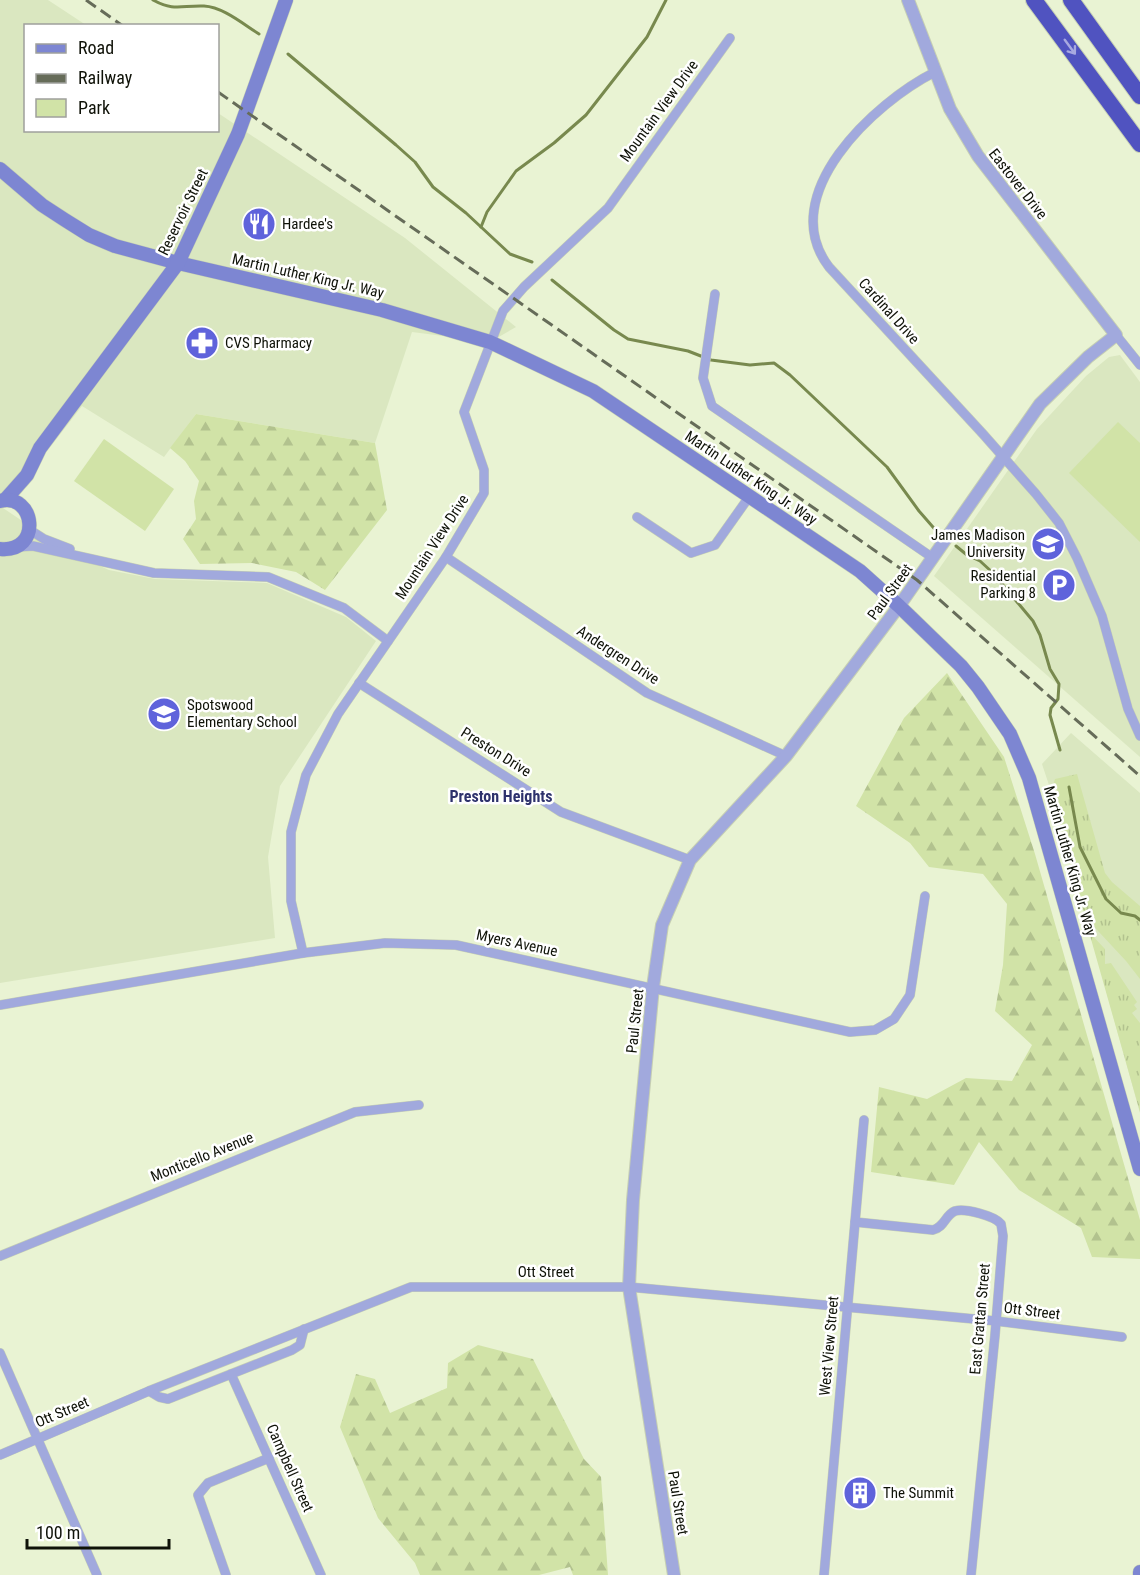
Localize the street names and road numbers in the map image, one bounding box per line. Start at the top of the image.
street label: Mountain View Drive [616,57,702,165]
street label: Eastover Drive [985,145,1051,223]
street label: Reservoir Street [154,166,212,258]
street label: Martin Luther King Jr. Way [230,250,386,302]
street label: Cardinal Drive [855,274,923,348]
street label: Martin Luther King Jr. Way [682,427,820,529]
street label: Mountain View Drive [391,491,473,603]
street label: Paul Street [864,561,916,623]
street label: Andergren Drive [574,622,662,688]
street label: Preston Drive [458,723,534,781]
street label: Martin Luther King Jr. Way [1040,784,1100,938]
street label: Myers Avenue [475,926,559,960]
street label: Paul Street [623,988,647,1054]
street label: Monticello Avenue [148,1128,256,1186]
street label: Ott Street [518,1263,574,1281]
street label: East Grattan Street [966,1263,994,1375]
street label: West View Street [816,1295,842,1397]
street label: Ott Street [1003,1299,1061,1323]
street label: Ott Street [32,1393,92,1431]
street label: Campbell Street [263,1421,317,1515]
street label: Paul Street [664,1470,692,1536]

